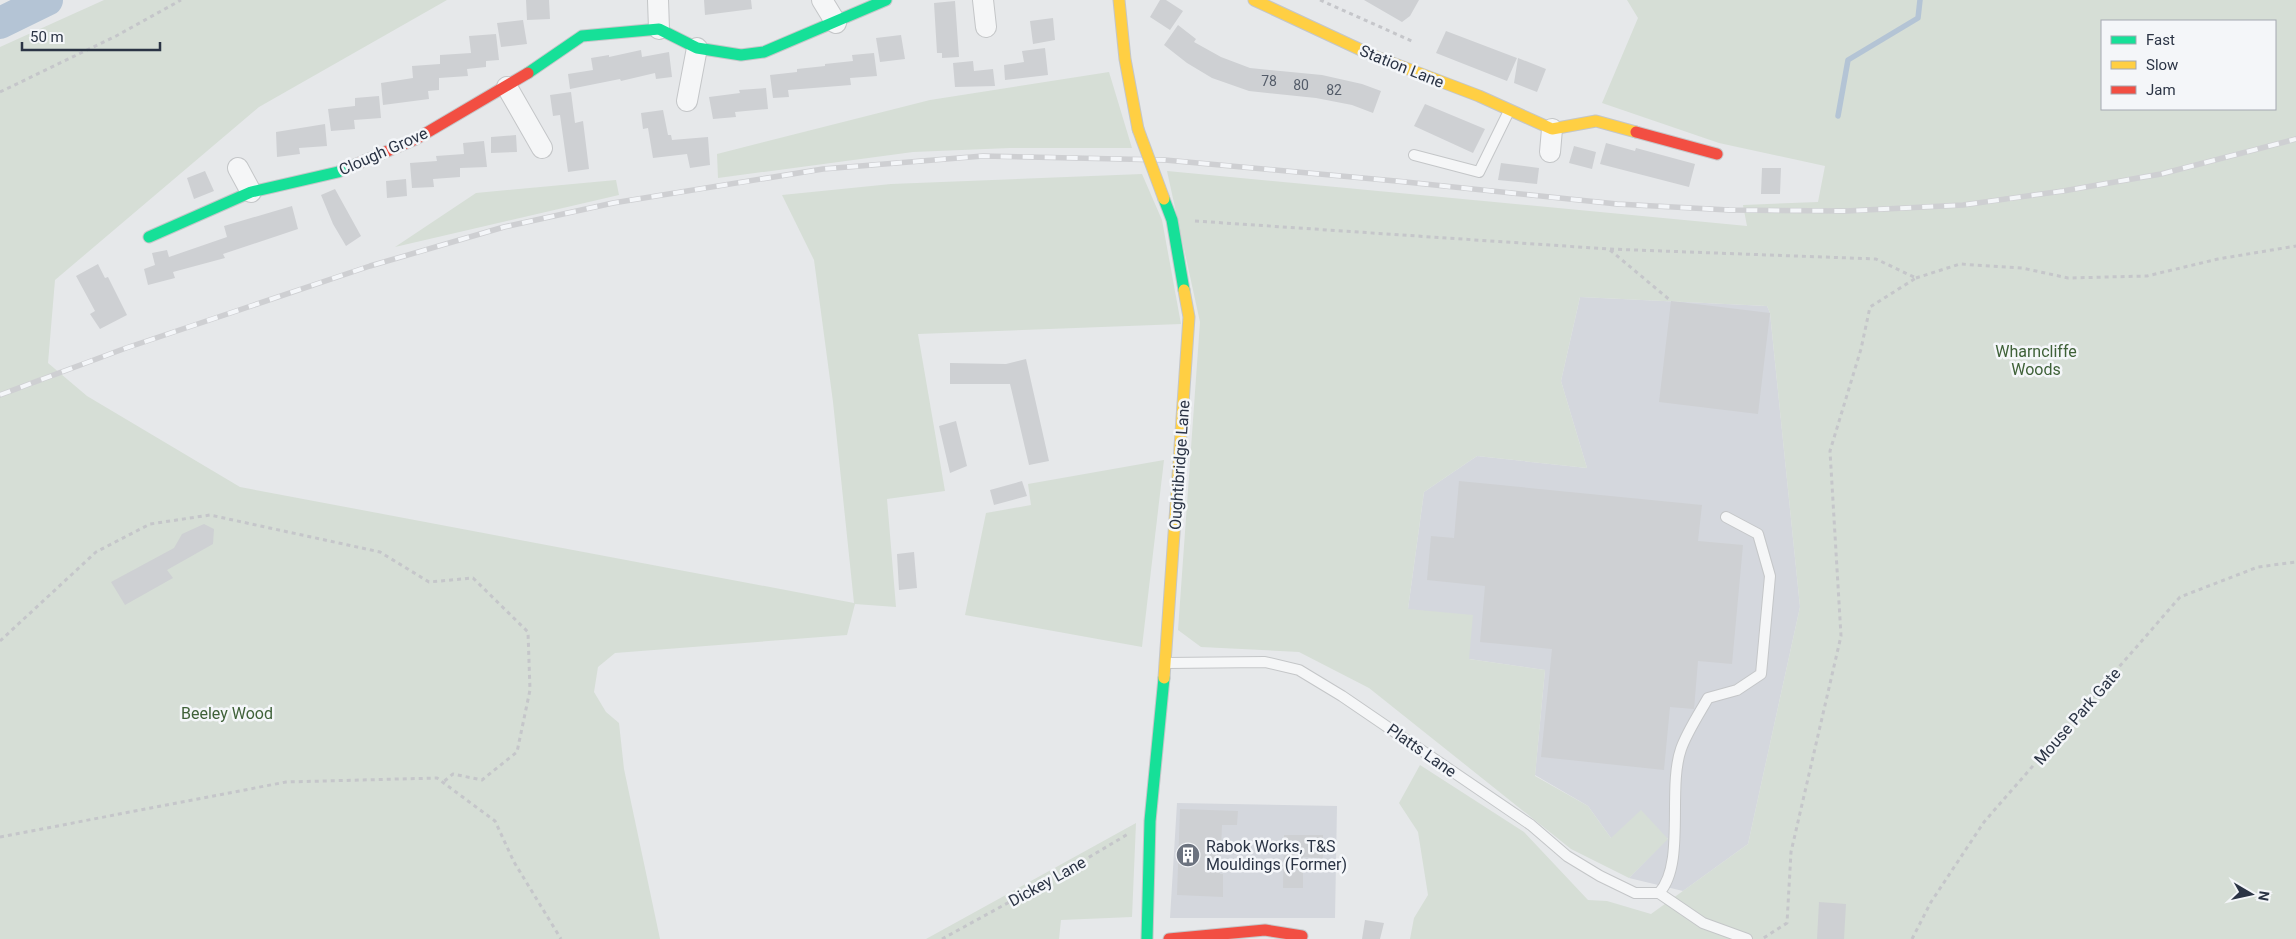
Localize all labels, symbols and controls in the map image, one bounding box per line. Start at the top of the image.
scale bar [22,20,160,52]
legend [2101,20,2276,110]
text: 50 m [30,28,64,46]
text: Fast [2146,31,2175,49]
street label: Station Lane [1357,41,1447,92]
text: Slow [2146,56,2178,74]
house number: 78 [1261,73,1277,89]
house number: 80 [1293,77,1309,93]
text: Jam [2146,81,2176,99]
house number: 82 [1326,82,1342,98]
street label: Clough Grove [336,123,431,180]
park label: Wharncliffe Woods [1995,342,2077,379]
street label: Oughtibridge Lane [1165,399,1194,531]
street label: Mouse Park Gate [2030,664,2125,769]
park label: Beeley Wood [181,704,273,723]
street label: Platts Lane [1383,720,1460,781]
place label: Rabok Works, T&S Mouldings (Former) [1206,837,1347,874]
building icon: Rabok Works, T&S Mouldings (Former) [1175,842,1201,868]
street label: Dickey Lane [1005,852,1089,910]
north arrow [2226,869,2276,919]
text: N [2255,890,2273,902]

